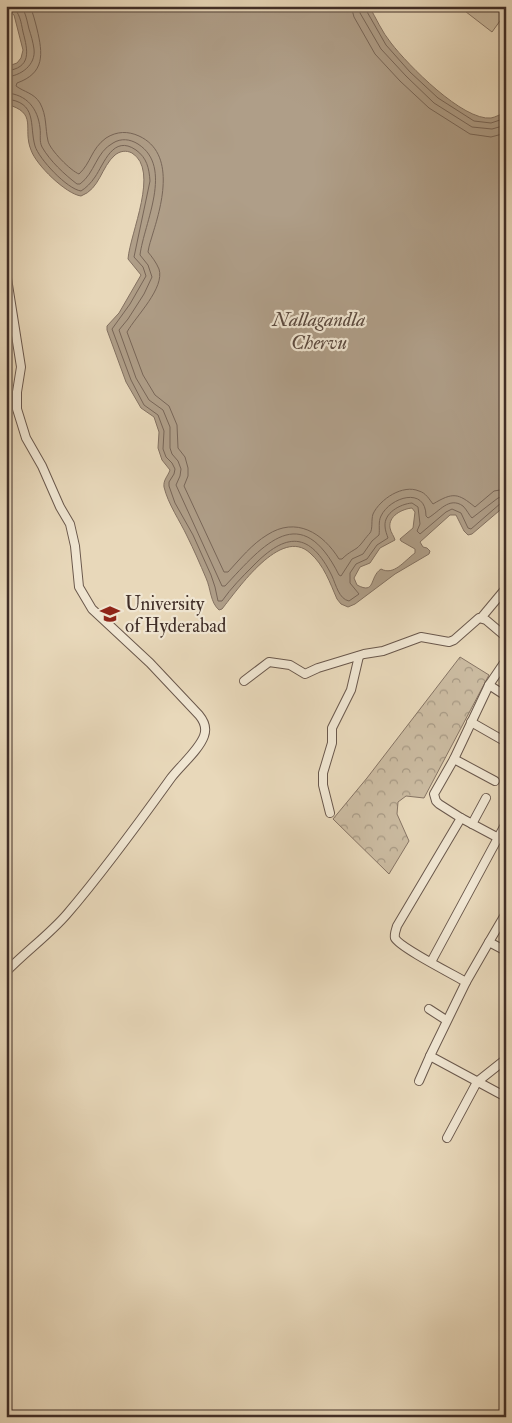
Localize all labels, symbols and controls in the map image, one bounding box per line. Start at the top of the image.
water label: Nallagandla Chervu [272,307,365,355]
place label: University of Hyderabad [125,592,227,638]
school or university icon: University of Hyderabad [99,603,121,625]

